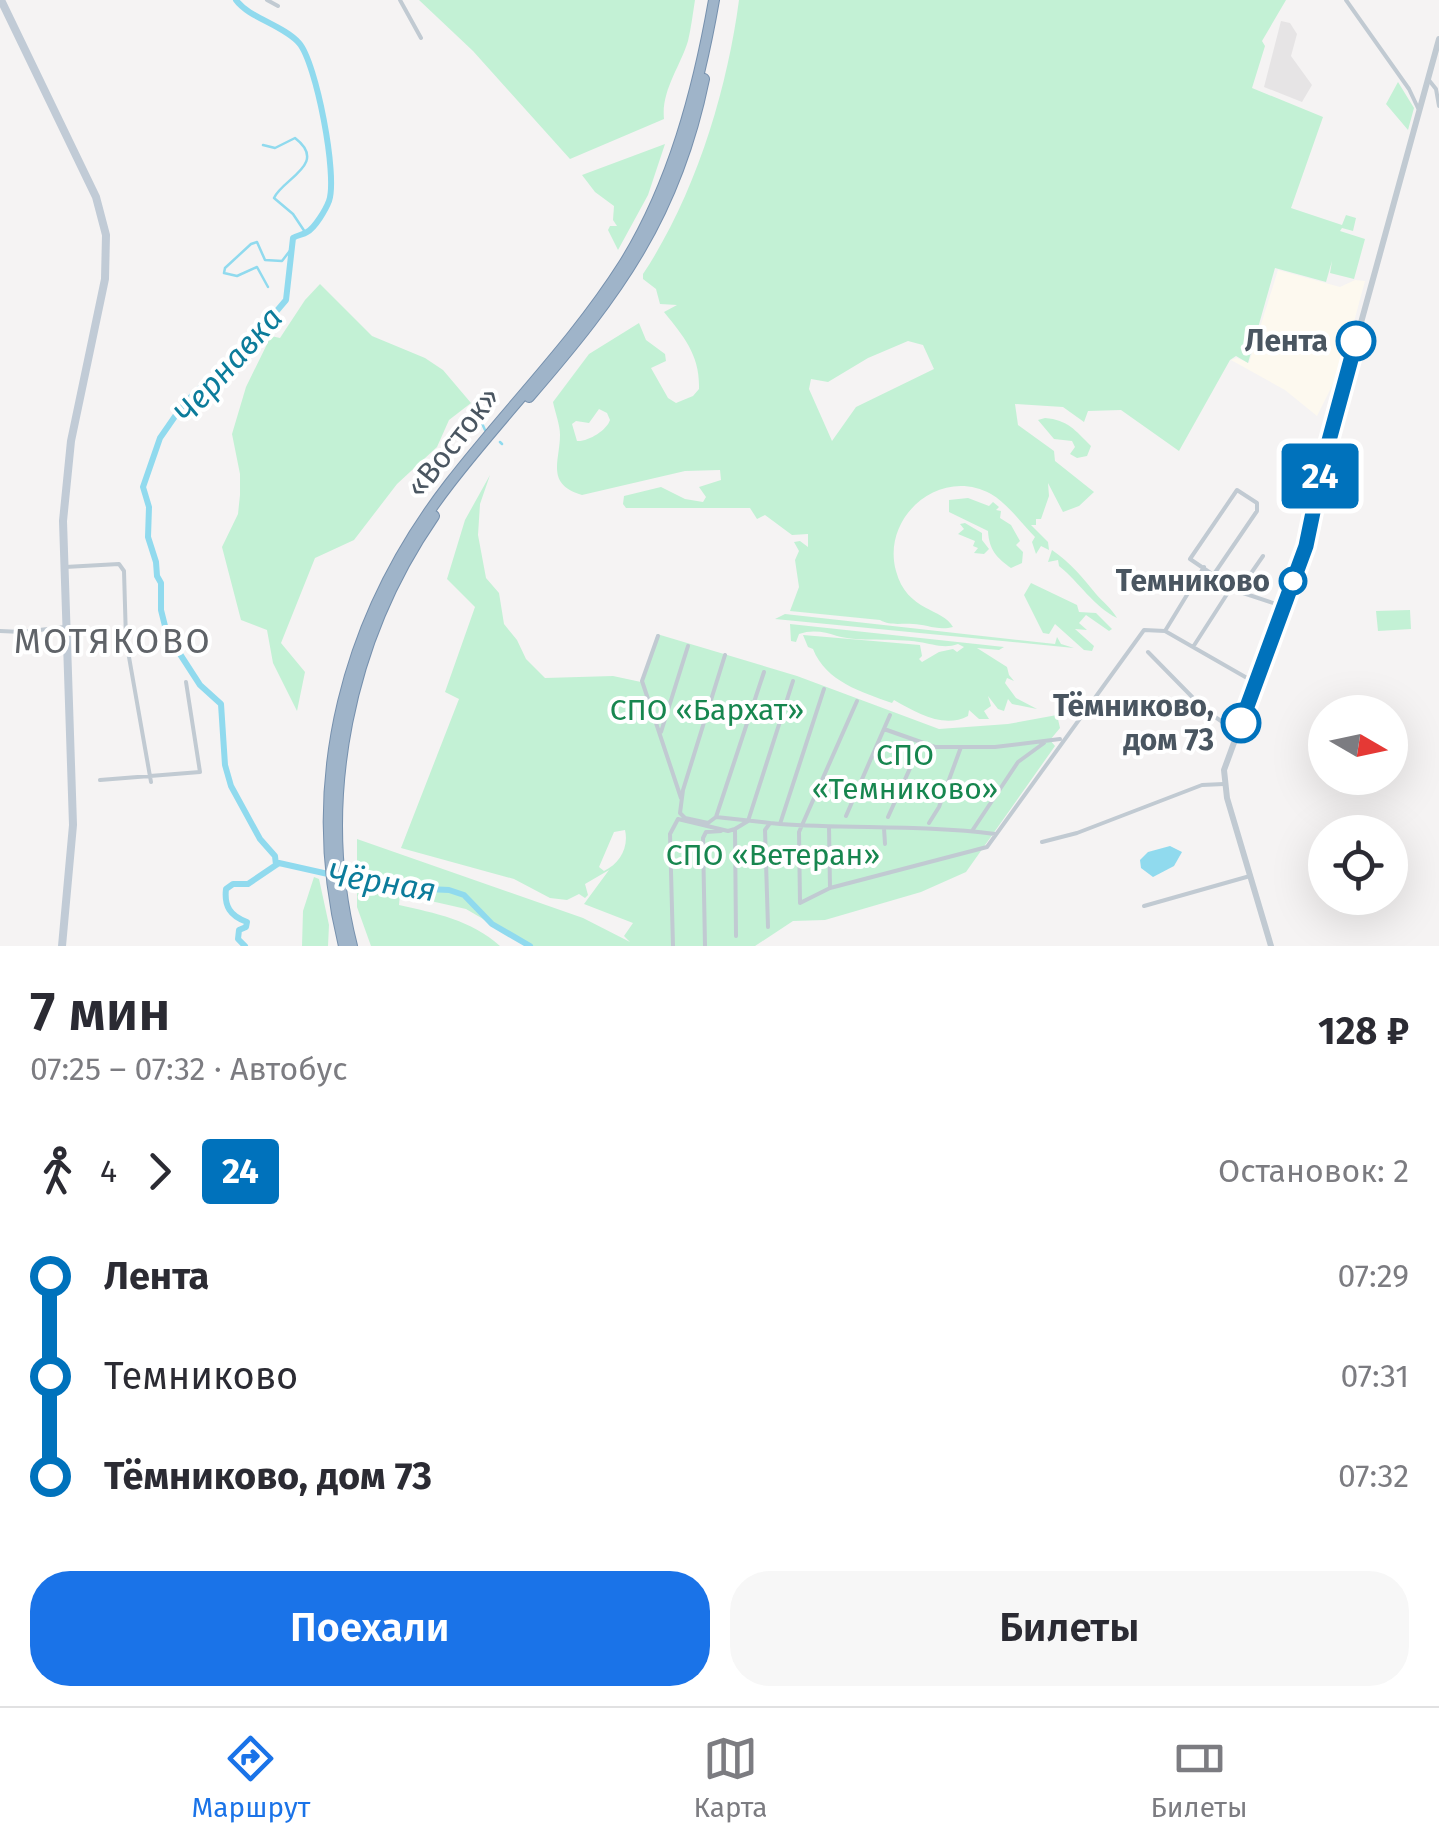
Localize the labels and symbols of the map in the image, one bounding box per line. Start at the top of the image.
water label: Чернавка [166,299,290,431]
marker: Лента [1337,322,1375,360]
place label: Лента [1245,323,1328,359]
street label: «Восток» [399,380,507,504]
line badge: 24 [1275,444,1365,508]
place label: Темниково [1116,563,1270,599]
marker: Темниково [1280,568,1306,594]
district label: МОТЯКОВО [14,620,212,662]
place label: Тёмниково, дом 73 [1053,688,1214,758]
park label: СПО «Бархат» [610,692,804,728]
north arrow [1308,695,1408,795]
marker: Тёмниково, дом 73 [1222,704,1260,742]
park label: СПО «Темниково» [812,737,998,807]
park label: СПО «Ветеран» [666,837,880,873]
water label: Чёрная [325,855,439,909]

